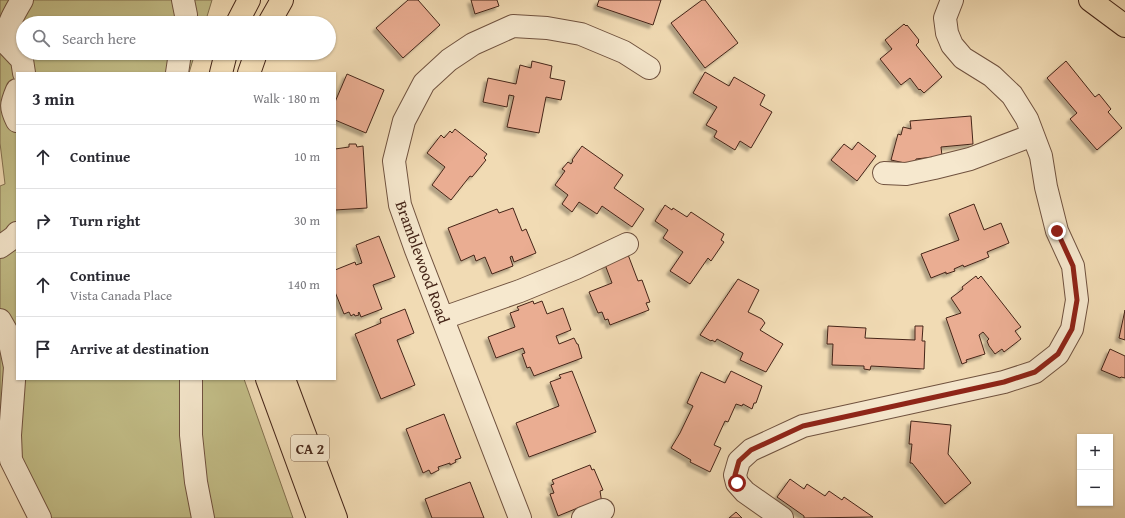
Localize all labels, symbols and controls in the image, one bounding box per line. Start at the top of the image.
search box [16,16,336,60]
icon: search [30,27,52,49]
text: Search here [62,28,136,49]
text: 3 min [32,86,74,111]
text: Walk · 180 m [253,89,320,108]
icon: ahead [32,146,54,168]
text: Continue [70,146,131,167]
text: 10 m [294,147,320,166]
street label: Bramblewood Road [390,197,457,327]
icon: right [32,210,54,232]
text: Turn right [70,210,141,231]
text: 30 m [294,211,320,230]
route end [1048,222,1066,240]
text: Continue [70,265,131,286]
icon: ahead [32,274,54,296]
text: 140 m [288,275,320,294]
text: Vista Canada Place [70,286,172,305]
icon: arrive [32,338,54,360]
text: Arrive at destination [70,338,209,359]
map controls [1077,434,1113,506]
button: + [1077,434,1113,470]
road number: CA 2 [291,435,329,461]
button: − [1077,470,1113,506]
route start [728,474,746,492]

